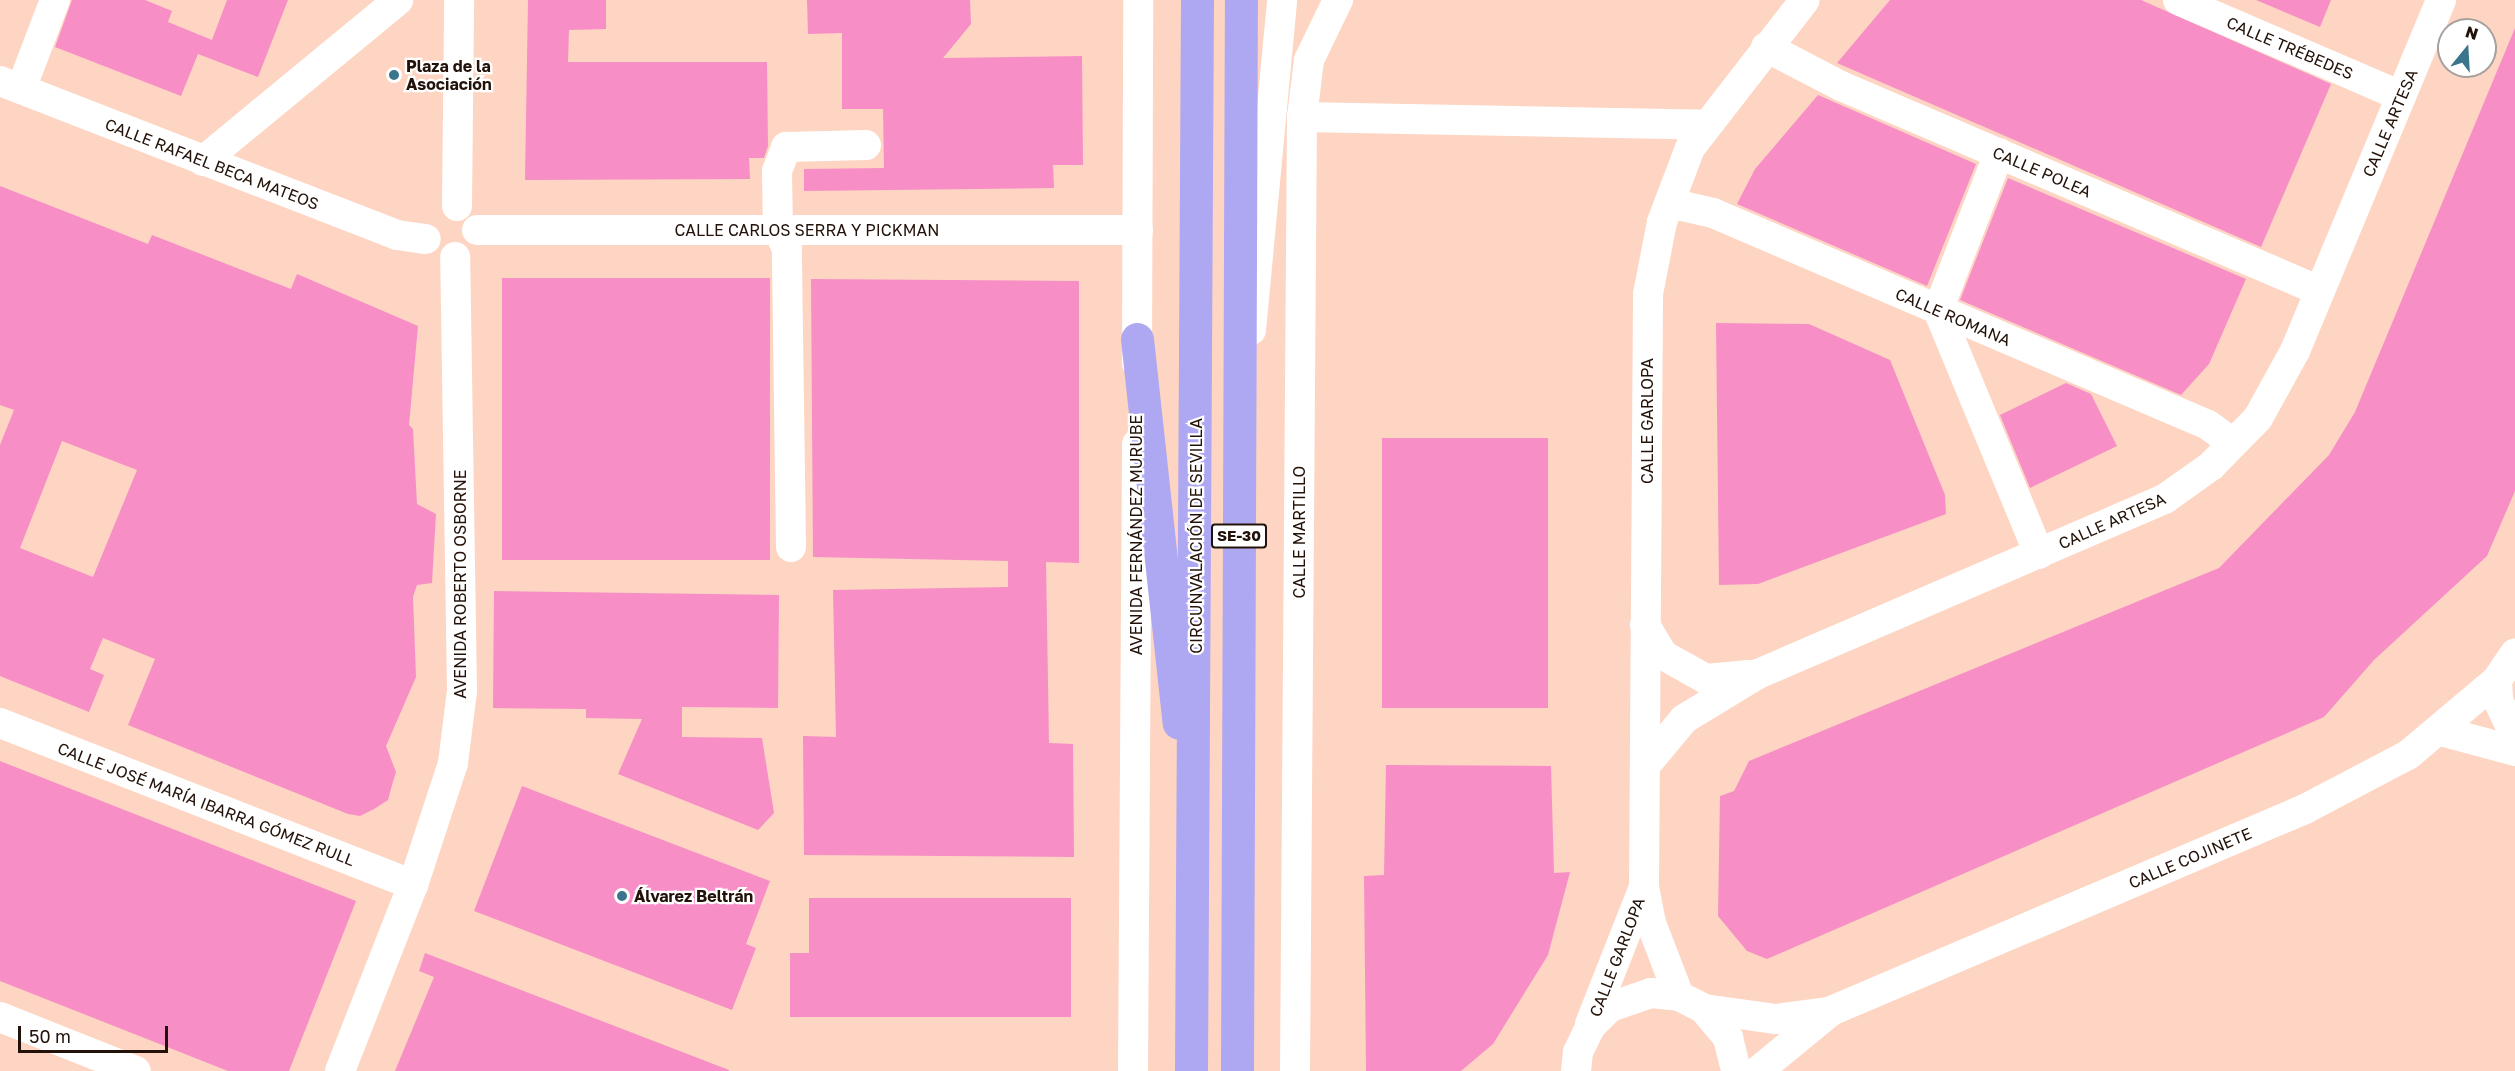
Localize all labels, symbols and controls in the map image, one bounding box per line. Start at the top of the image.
street label: CALLE TRÉBEDES [2224,13,2356,83]
north arrow [2437,18,2497,78]
text: N [2463,21,2481,44]
place label: Plaza de la Asociación [406,56,492,94]
street label: CALLE ARTESA [2359,66,2421,180]
marker: Plaza de la Asociación [387,68,401,82]
street label: CALLE RAFAEL BECA MATEOS [102,114,322,214]
street label: CALLE POLEA [1990,143,2094,201]
street label: CALLE CARLOS SERRA Y PICKMAN [675,220,939,240]
street label: CALLE ROMANA [1892,284,2014,350]
street label: CALLE GARLOPA [1637,358,1657,484]
street label: AVENIDA FERNÁNDEZ MURUBE [1126,415,1146,655]
street label: CIRCUNVALACIÓN DE SEVILLA [1186,418,1206,654]
street label: CALLE MARTILLO [1289,466,1309,598]
street label: AVENIDA ROBERTO OSBORNE [450,469,470,699]
street label: CALLE ARTESA [2055,489,2169,553]
road number: SE-30 [1210,524,1268,548]
street label: CALLE JOSÉ MARÍA IBARRA GÓMEZ RULL [55,738,357,870]
street label: CALLE COJINETE [2126,823,2254,893]
place label: Álvarez Beltrán [634,886,753,906]
marker: Álvarez Beltrán [615,889,629,903]
street label: CALLE GARLOPA [1585,895,1649,1019]
scale bar [21,1014,171,1052]
text: 50 m [29,1025,71,1047]

